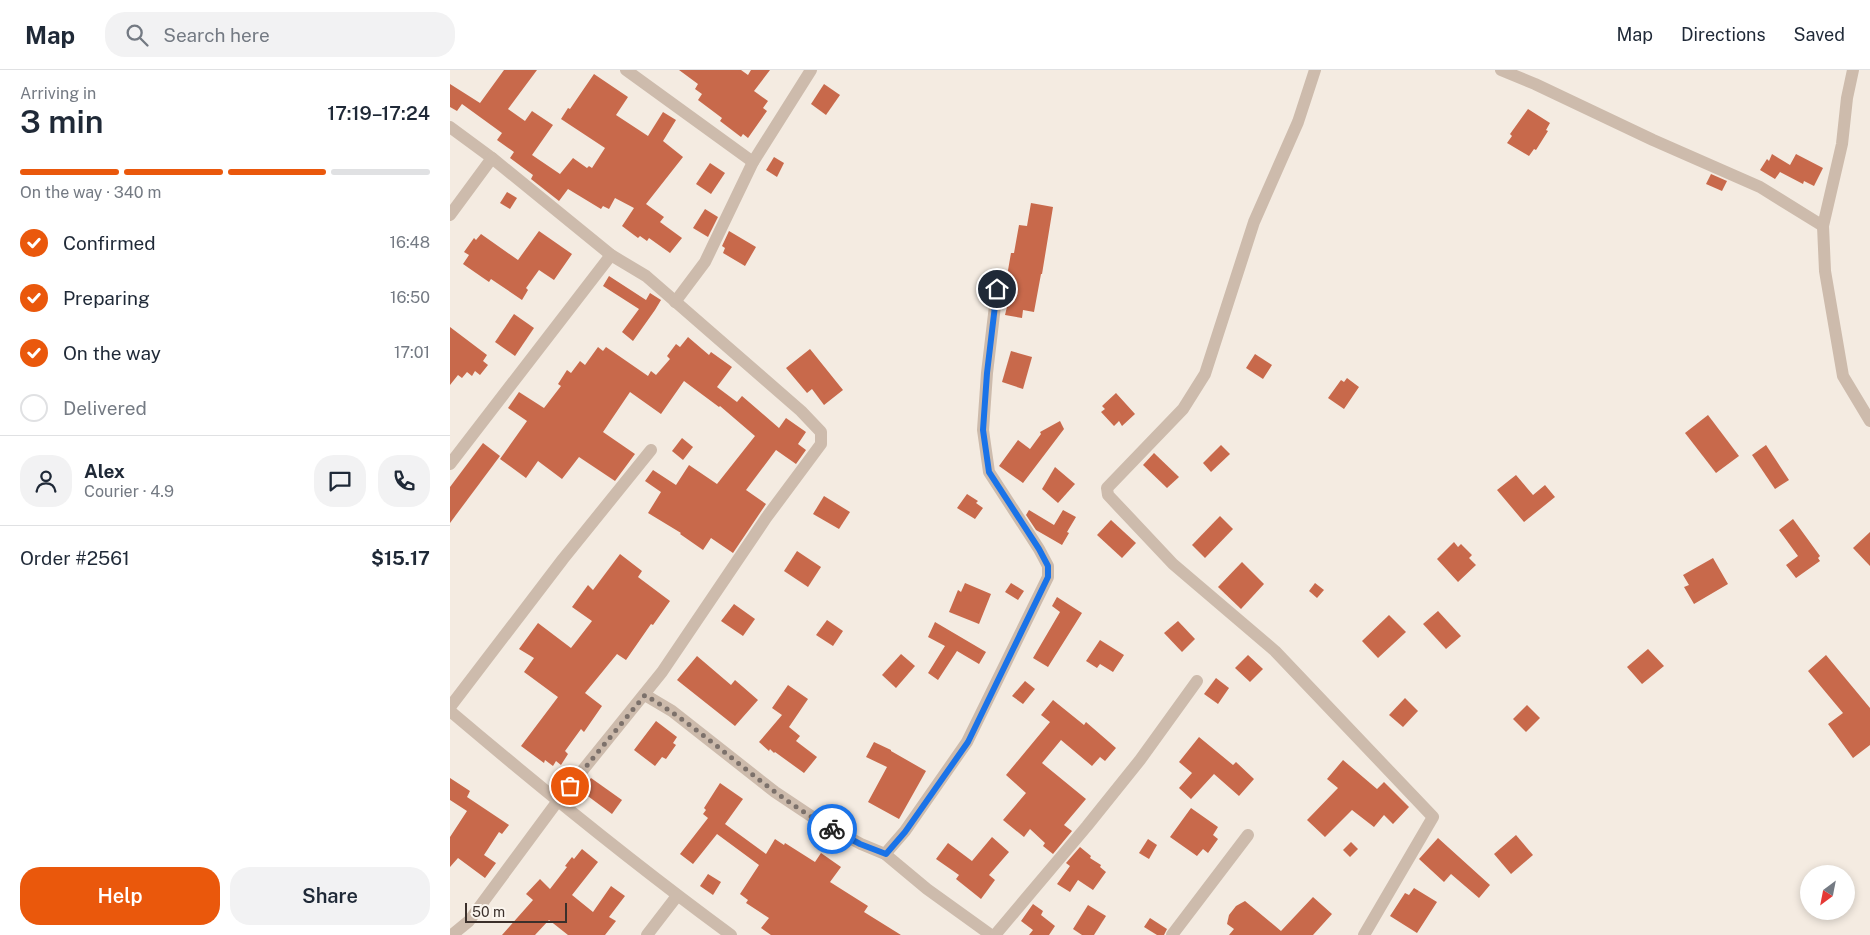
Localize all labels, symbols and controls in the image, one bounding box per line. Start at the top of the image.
search box [105,12,455,57]
text: Map [25,21,75,49]
icon: search [123,21,151,49]
text: Search here [163,24,270,46]
text: Map [1616,24,1653,45]
text: Directions [1681,24,1766,45]
text: Saved [1794,24,1845,45]
text: Arriving in [20,84,96,103]
text: 17:19–17:24 [327,102,430,124]
text: 3 min [20,103,104,140]
text: On the way · 340 m [20,183,161,202]
icon: check [20,229,48,257]
text: Confirmed [63,232,156,254]
text: 16:48 [390,233,430,252]
pin [976,268,1018,310]
icon: home [983,275,1011,303]
icon: check [20,284,48,312]
text: Preparing [63,287,150,309]
text: 16:50 [390,288,430,307]
icon: check [20,339,48,367]
text: On the way [63,342,161,364]
text: 17:01 [394,343,430,362]
text: Delivered [63,397,147,419]
button: person [20,455,72,507]
button: chat [314,455,366,507]
button: phone [378,455,430,507]
text: Alex [84,460,125,482]
text: Courier · 4.9 [84,482,174,501]
text: Order #2561 [20,547,130,569]
text: $15.17 [371,547,430,569]
pin [549,765,591,807]
icon: bag [556,772,584,800]
courier [807,804,857,854]
icon: bike [818,815,846,843]
north arrow [1800,865,1855,920]
map controls [1800,865,1855,920]
button: Help [20,867,220,925]
button: Share [230,867,430,925]
scale bar [465,900,568,923]
text: 50 m [472,904,505,920]

